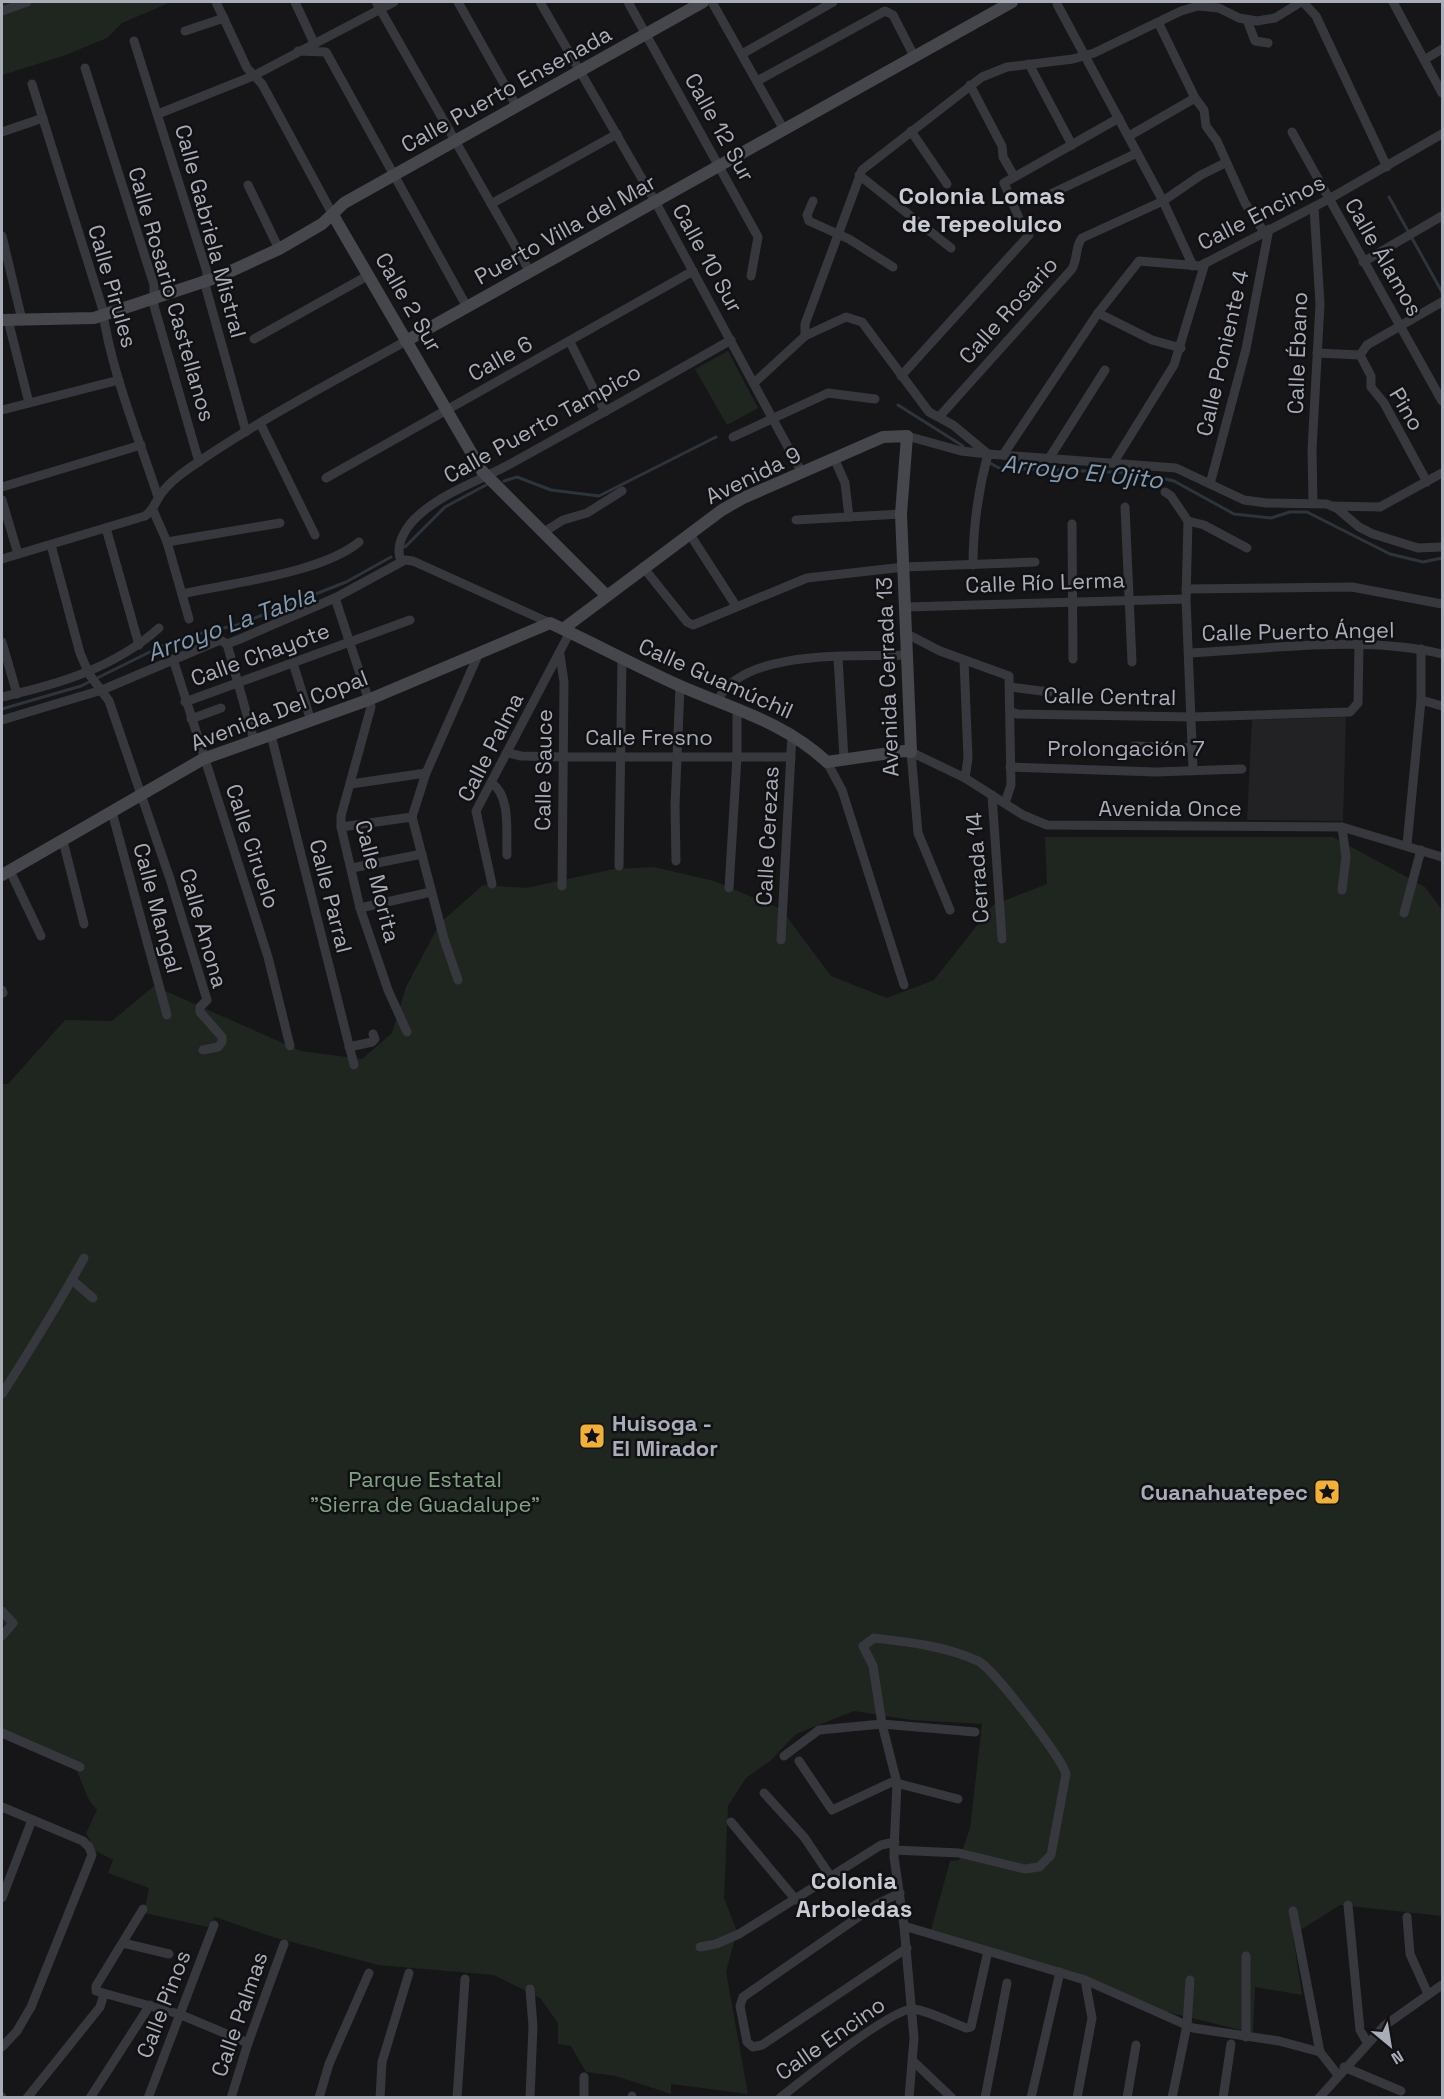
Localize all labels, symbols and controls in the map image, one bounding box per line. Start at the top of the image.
street label: Calle Puerto Ensenada [396,19,616,159]
street label: Calle 12 Sur [679,68,761,186]
street label: Calle Gabriela Mistral [169,121,253,341]
street label: Calle Rosario Castellanos [122,163,222,425]
street label: Puerto Villa del Mar [469,168,661,290]
street label: Calle Encinos [1193,168,1329,256]
district label: Colonia Lomas de Tepeolulco [899,180,1065,239]
street label: Calle Álamos [1339,193,1429,321]
street label: Calle 10 Sur [667,199,749,317]
street label: Calle Pirules [82,221,144,351]
street label: Calle 2 Sur [369,247,449,357]
street label: Calle Rosario [952,250,1064,370]
street label: Calle Poniente 4 [1189,267,1255,439]
street label: Calle Ébano [1281,291,1313,415]
street label: Calle 6 [463,329,537,387]
street label: Calle Puerto Tampico [438,357,646,489]
street label: Pino [1383,382,1431,436]
street label: Avenida 9 [701,440,805,510]
water label: Arroyo El Ojito [1000,448,1165,496]
street label: Calle Río Lerma [965,565,1126,599]
street label: Avenida Cerrada 13 [870,577,904,777]
water label: Arroyo La Tabla [142,579,319,668]
street label: Calle Puerto Ángel [1201,615,1395,647]
street label: Calle Chayote [187,616,333,692]
street label: Calle Guamúchil [634,631,798,725]
street label: Avenida Del Copal [186,663,372,757]
street label: Calle Central [1043,681,1177,711]
street label: Calle Palma [451,687,530,806]
street label: Calle Sauce [528,709,558,831]
street label: Calle Fresno [585,723,713,751]
street label: Prolongación 7 [1047,734,1205,762]
street label: Calle Cerezas [749,766,785,906]
street label: Calle Ciruelo [220,780,286,912]
street label: Avenida Once [1098,794,1242,822]
street label: Cerrada 14 [959,811,995,924]
street label: Calle Morita [349,817,407,945]
street label: Calle Parral [303,836,359,956]
street label: Calle Mangal [127,840,189,976]
street label: Calle Anona [174,865,235,991]
place label: Huisoga - El Mirador [612,1409,718,1462]
place icon: Huisoga - El Mirador [577,1421,607,1451]
park label: Parque Estatal "Sierra de Guadalupe" [310,1465,540,1518]
place icon: Cuanahuatepec [1312,1477,1342,1507]
place label: Cuanahuatepec [1140,1478,1308,1506]
district label: Colonia Arboledas [796,1865,912,1924]
street label: Calle Pinos [130,1946,196,2062]
street label: Calle Palmas [205,1948,273,2080]
street label: Calle Encino [770,1990,890,2086]
north arrow [1360,2015,1420,2075]
text: N [1387,2046,1407,2069]

